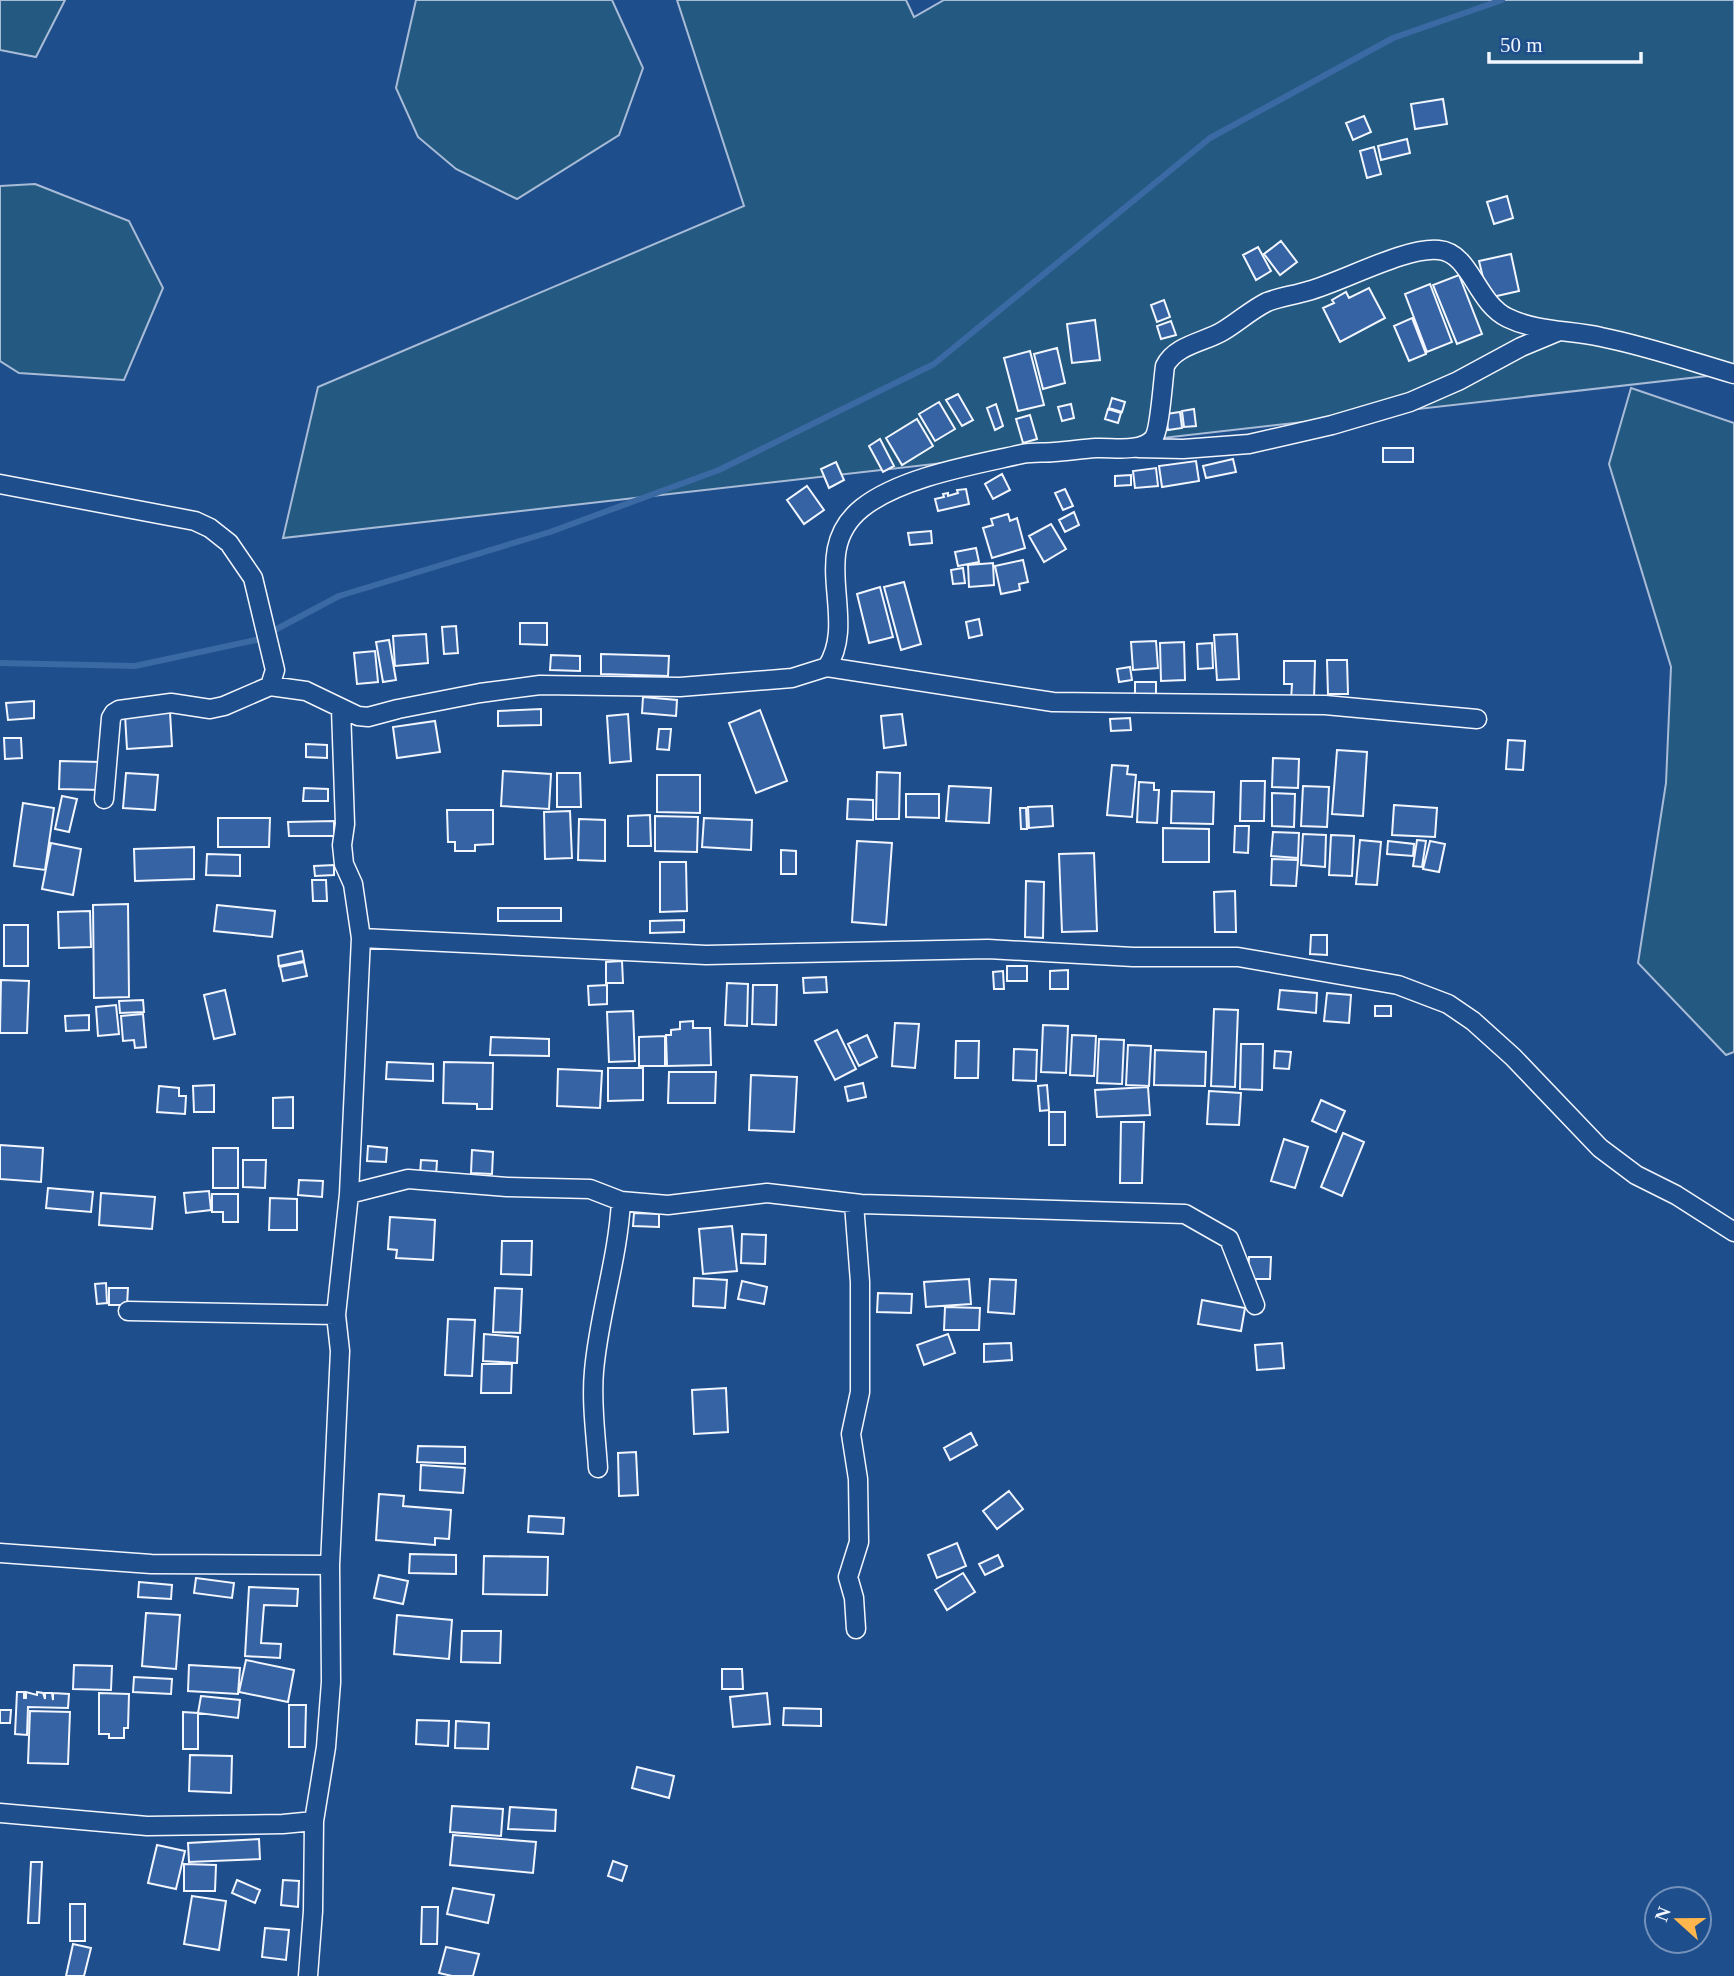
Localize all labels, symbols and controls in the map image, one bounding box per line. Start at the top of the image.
scale bar [1489,21,1641,65]
text: 50 m [1500,33,1543,57]
north arrow [1643,1885,1713,1955]
text: N [1650,1904,1675,1924]

